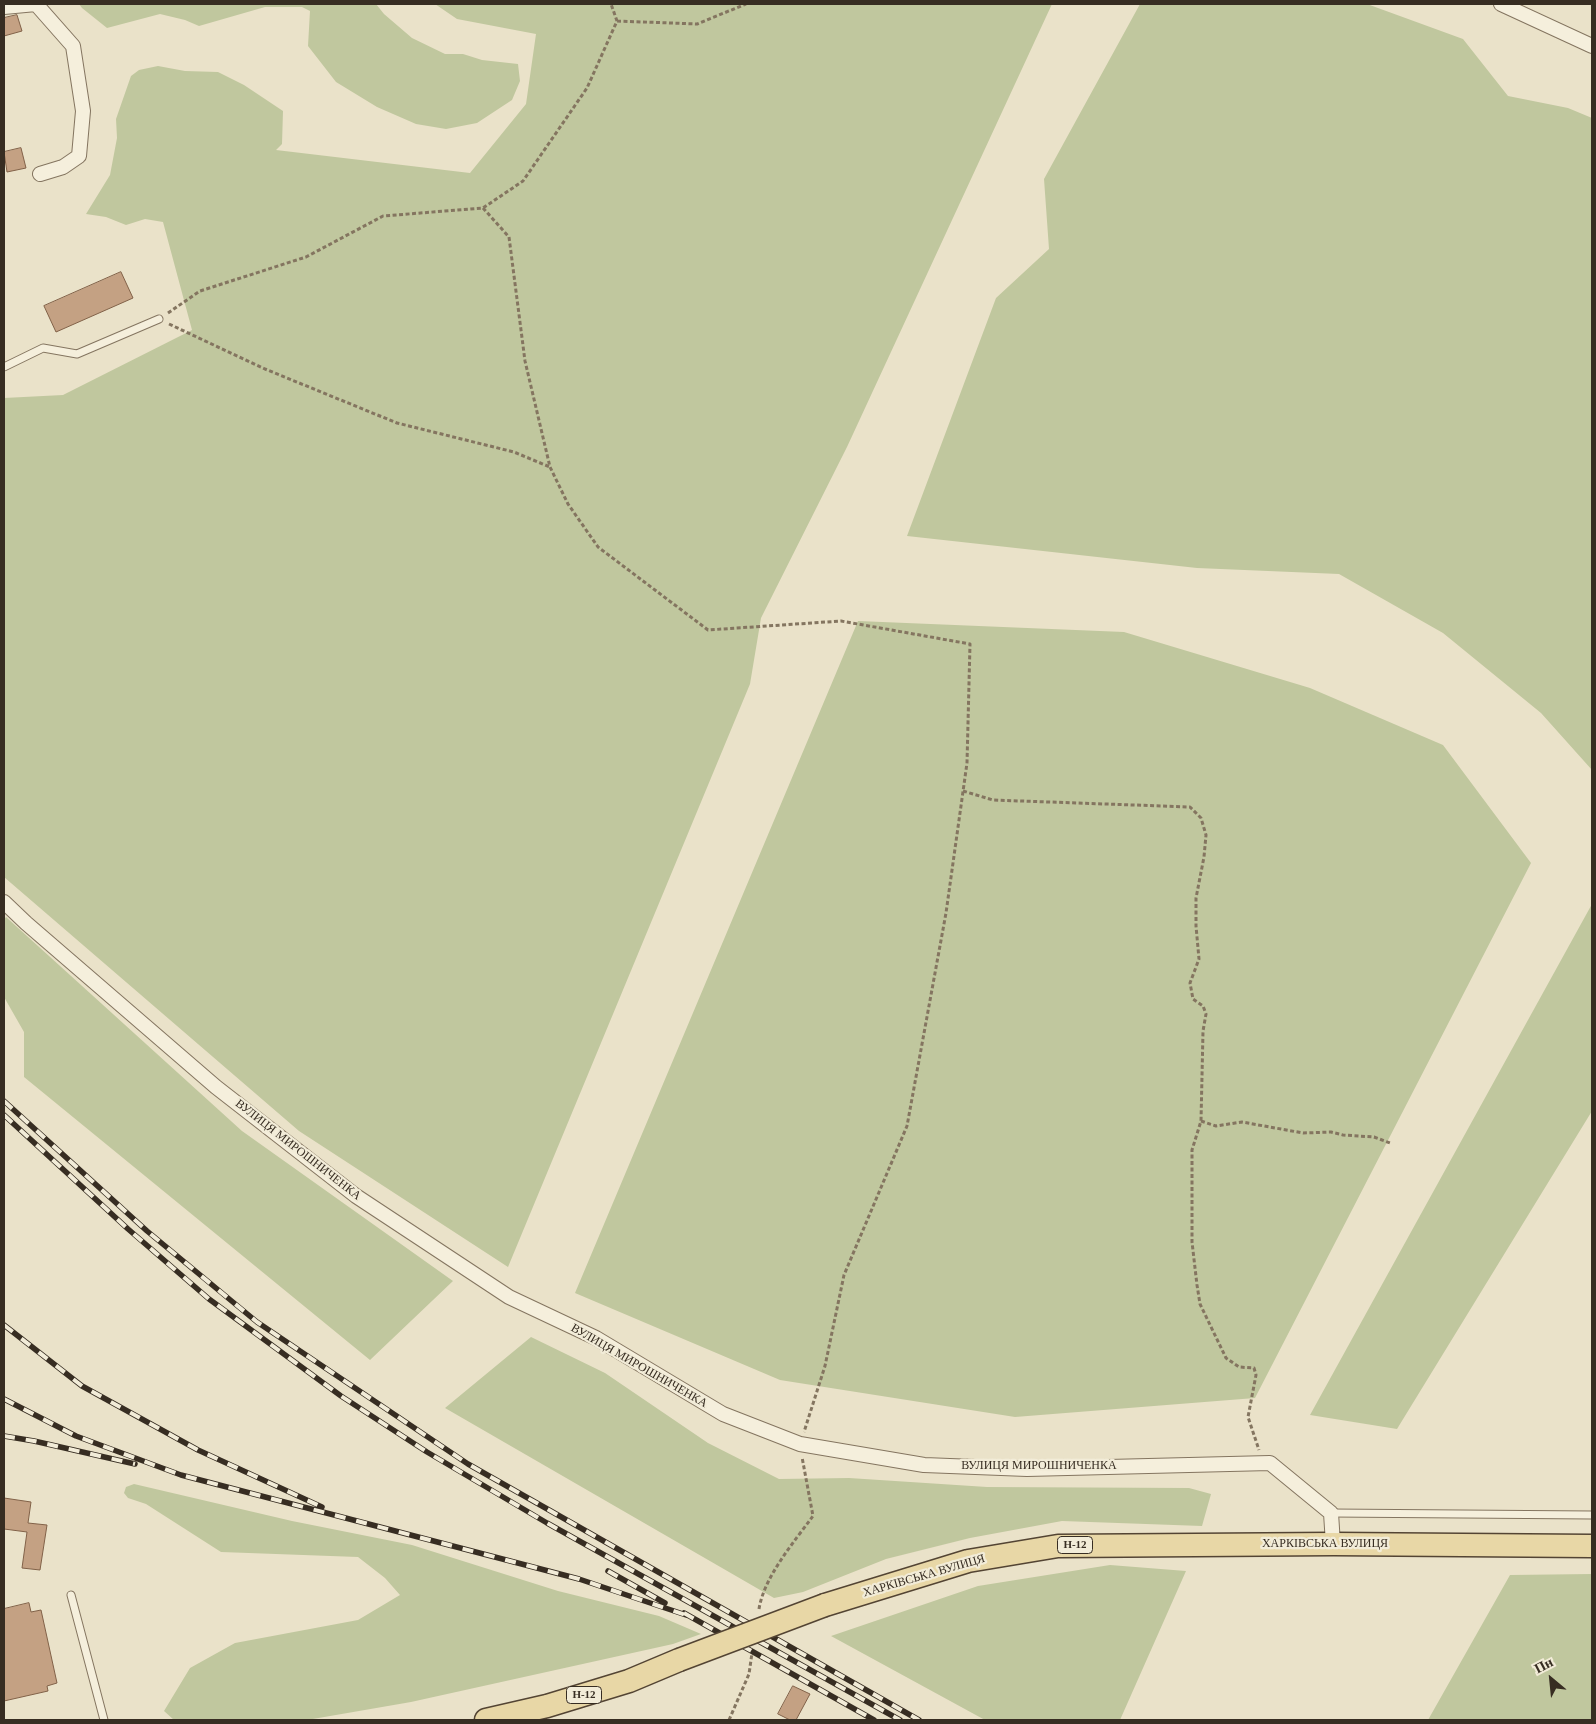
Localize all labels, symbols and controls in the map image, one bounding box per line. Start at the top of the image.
street label: ВУЛИЦЯ МИРОШНИЧЕНКА [232,1096,364,1204]
street label: ВУЛИЦЯ МИРОШНИЧЕНКА [568,1321,710,1411]
street label: ВУЛИЦЯ МИРОШНИЧЕНКА [961,1459,1117,1473]
road number: Н-12 [1058,1536,1092,1554]
street label: ХАРКІВСЬКА ВУЛИЦЯ [1262,1537,1388,1551]
street label: ХАРКІВСЬКА ВУЛИЦЯ [861,1552,987,1600]
north arrow [1526,1654,1576,1704]
text: Пн [1532,1654,1556,1676]
road number: Н-12 [566,1686,602,1704]

